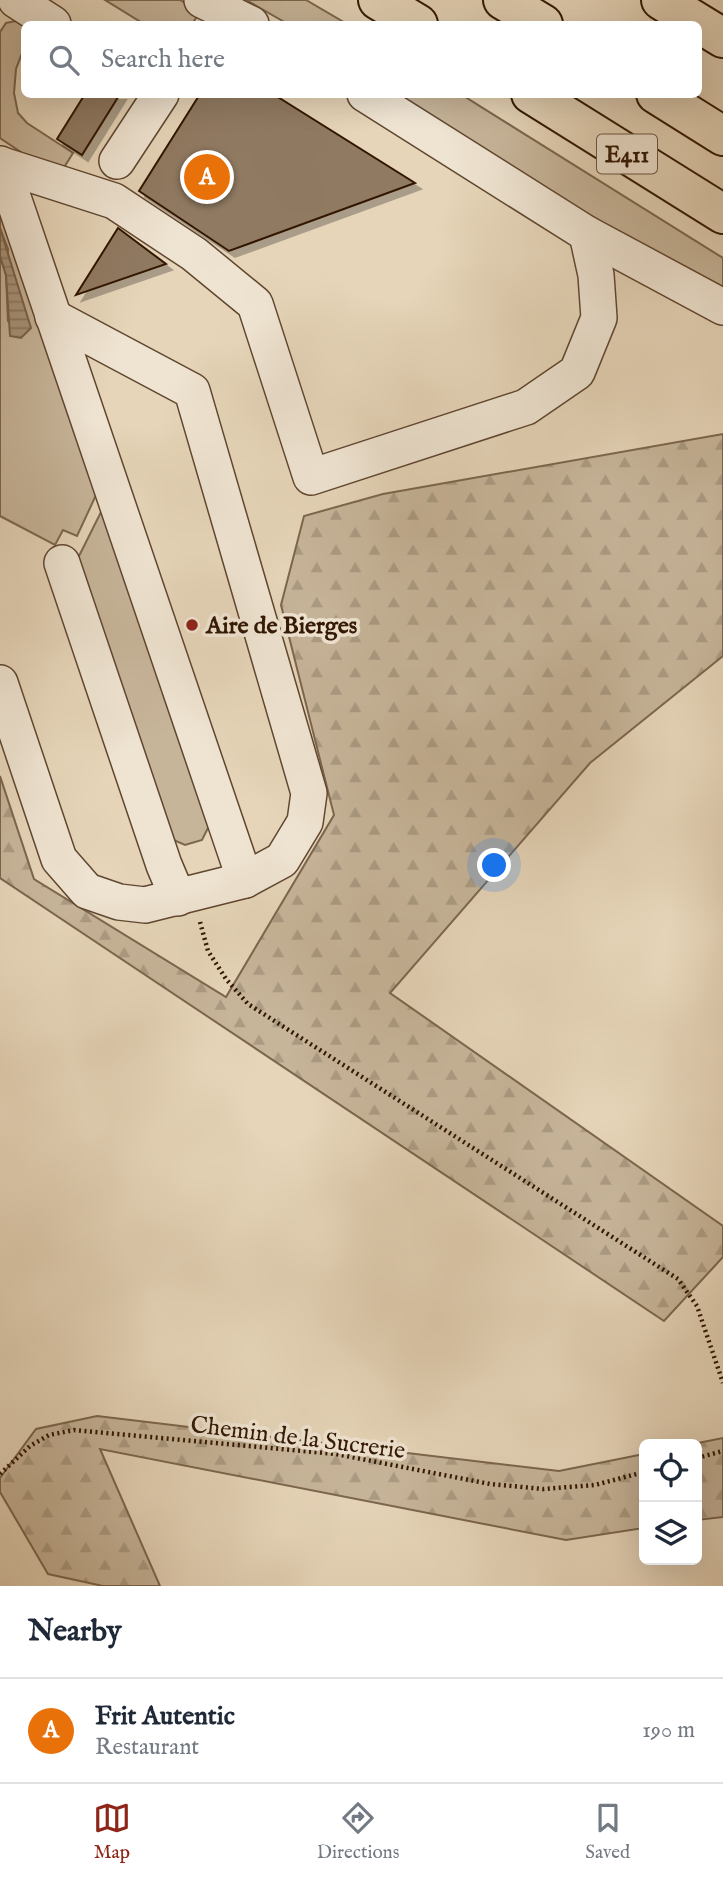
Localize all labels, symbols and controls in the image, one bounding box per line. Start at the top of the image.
search box [21,21,702,98]
icon: search [45,41,83,79]
text: Search here [101,43,225,76]
road number: E411 [597,134,657,174]
pin: A [184,151,230,203]
place label: Aire de Bierges [205,611,358,642]
marker: Aire de Bierges [184,617,200,633]
your location [477,848,511,882]
street label: Chemin de la Sucrerie [189,1410,407,1467]
map controls [639,1439,702,1565]
button: locate [639,1439,702,1502]
button: layers [639,1502,702,1565]
text: Nearby [28,1613,121,1651]
text: Frit Autentic [95,1700,235,1733]
text: A [43,1716,59,1745]
text: 190 m [642,1716,695,1745]
text: Restaurant [95,1733,199,1762]
tab: Map [93,1799,131,1865]
tab: Directions [317,1799,399,1865]
tab: Saved [585,1799,630,1865]

